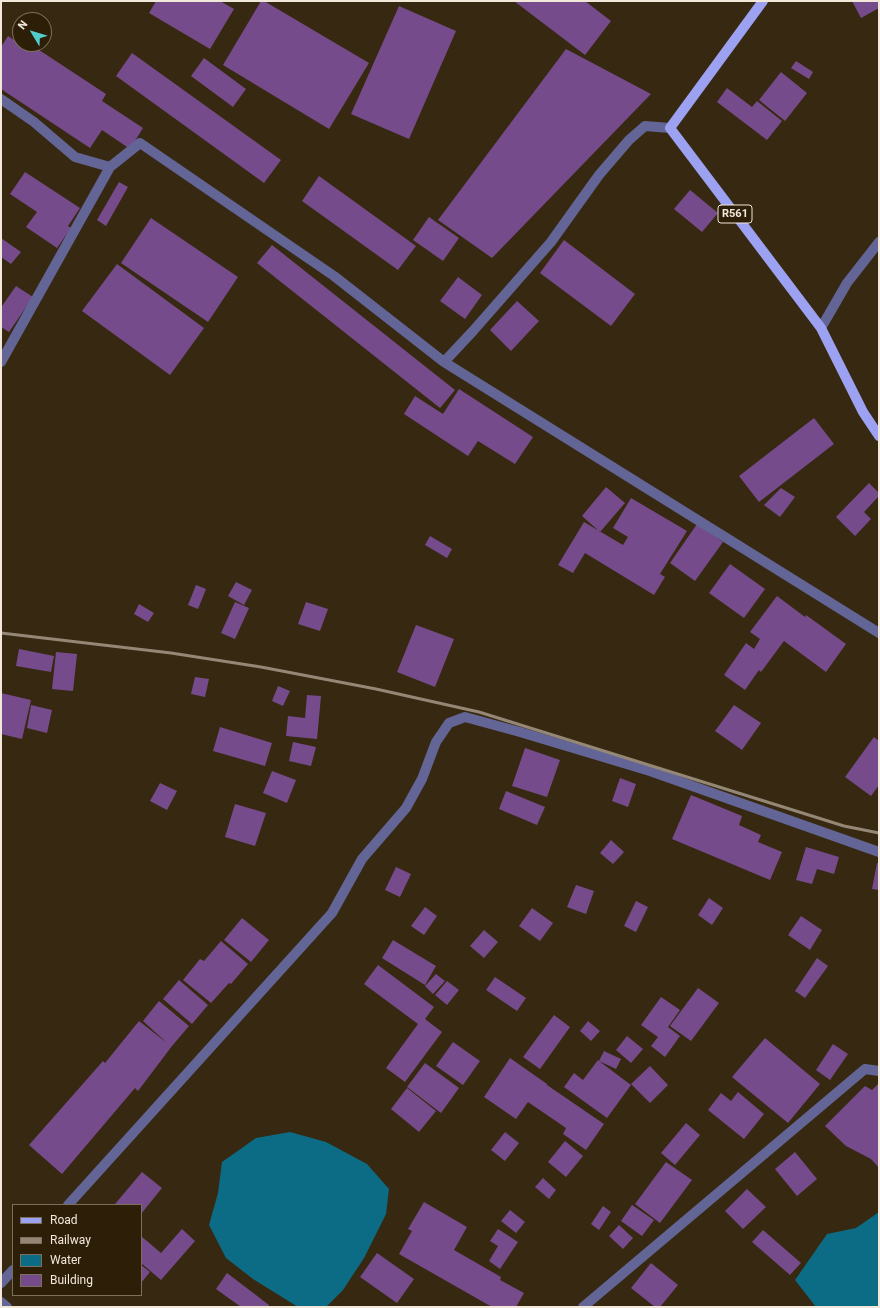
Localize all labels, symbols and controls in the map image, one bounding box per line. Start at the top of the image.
north arrow [12,12,52,52]
text: N [15,18,30,32]
road number: R561 [718,205,752,223]
legend [12,1204,142,1296]
text: Road [50,1213,78,1227]
text: Railway [50,1233,91,1247]
text: Water [50,1253,81,1267]
text: Building [50,1273,93,1287]

